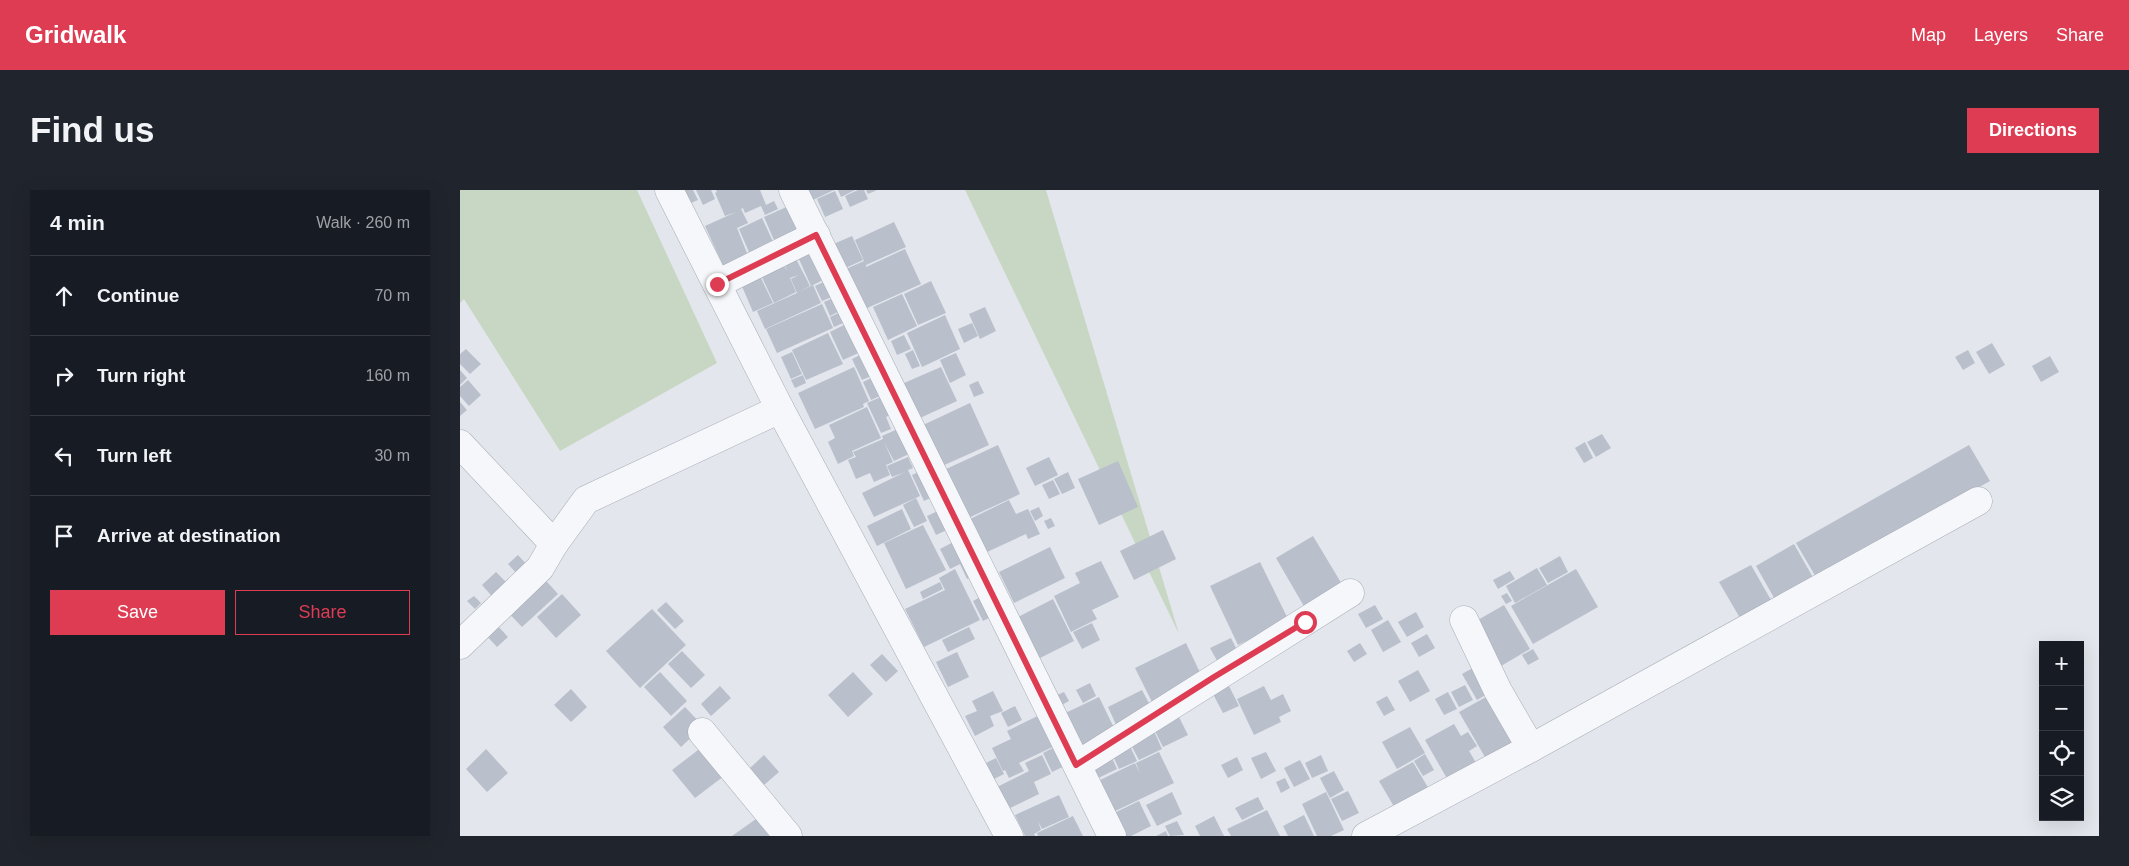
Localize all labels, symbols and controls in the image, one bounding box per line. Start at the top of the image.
text: Gridwalk [25,21,126,48]
text: Map [1911,25,1946,45]
text: Layers [1974,25,2028,45]
text: Share [2056,25,2104,45]
button: Directions [1967,108,2099,153]
text: Find us [30,110,154,149]
text: 4 min [50,211,105,234]
text: Walk · 260 m [316,214,410,231]
route end [706,273,729,296]
icon: ahead [50,282,78,310]
text: Continue [97,285,179,306]
text: 70 m [374,287,410,304]
icon: right [50,362,78,390]
text: Turn right [97,365,185,386]
text: 160 m [366,367,410,384]
icon: left [50,442,78,470]
text: Turn left [97,445,172,466]
text: 30 m [374,447,410,464]
icon: arrive [50,522,78,550]
text: Arrive at destination [97,525,281,546]
button: Save [50,590,225,635]
button: Share [235,590,410,635]
route start [1294,611,1317,634]
map controls [2039,641,2084,821]
button: + [2039,641,2084,686]
button: − [2039,686,2084,731]
button: locate [2039,731,2084,776]
button: layers [2039,776,2084,821]

